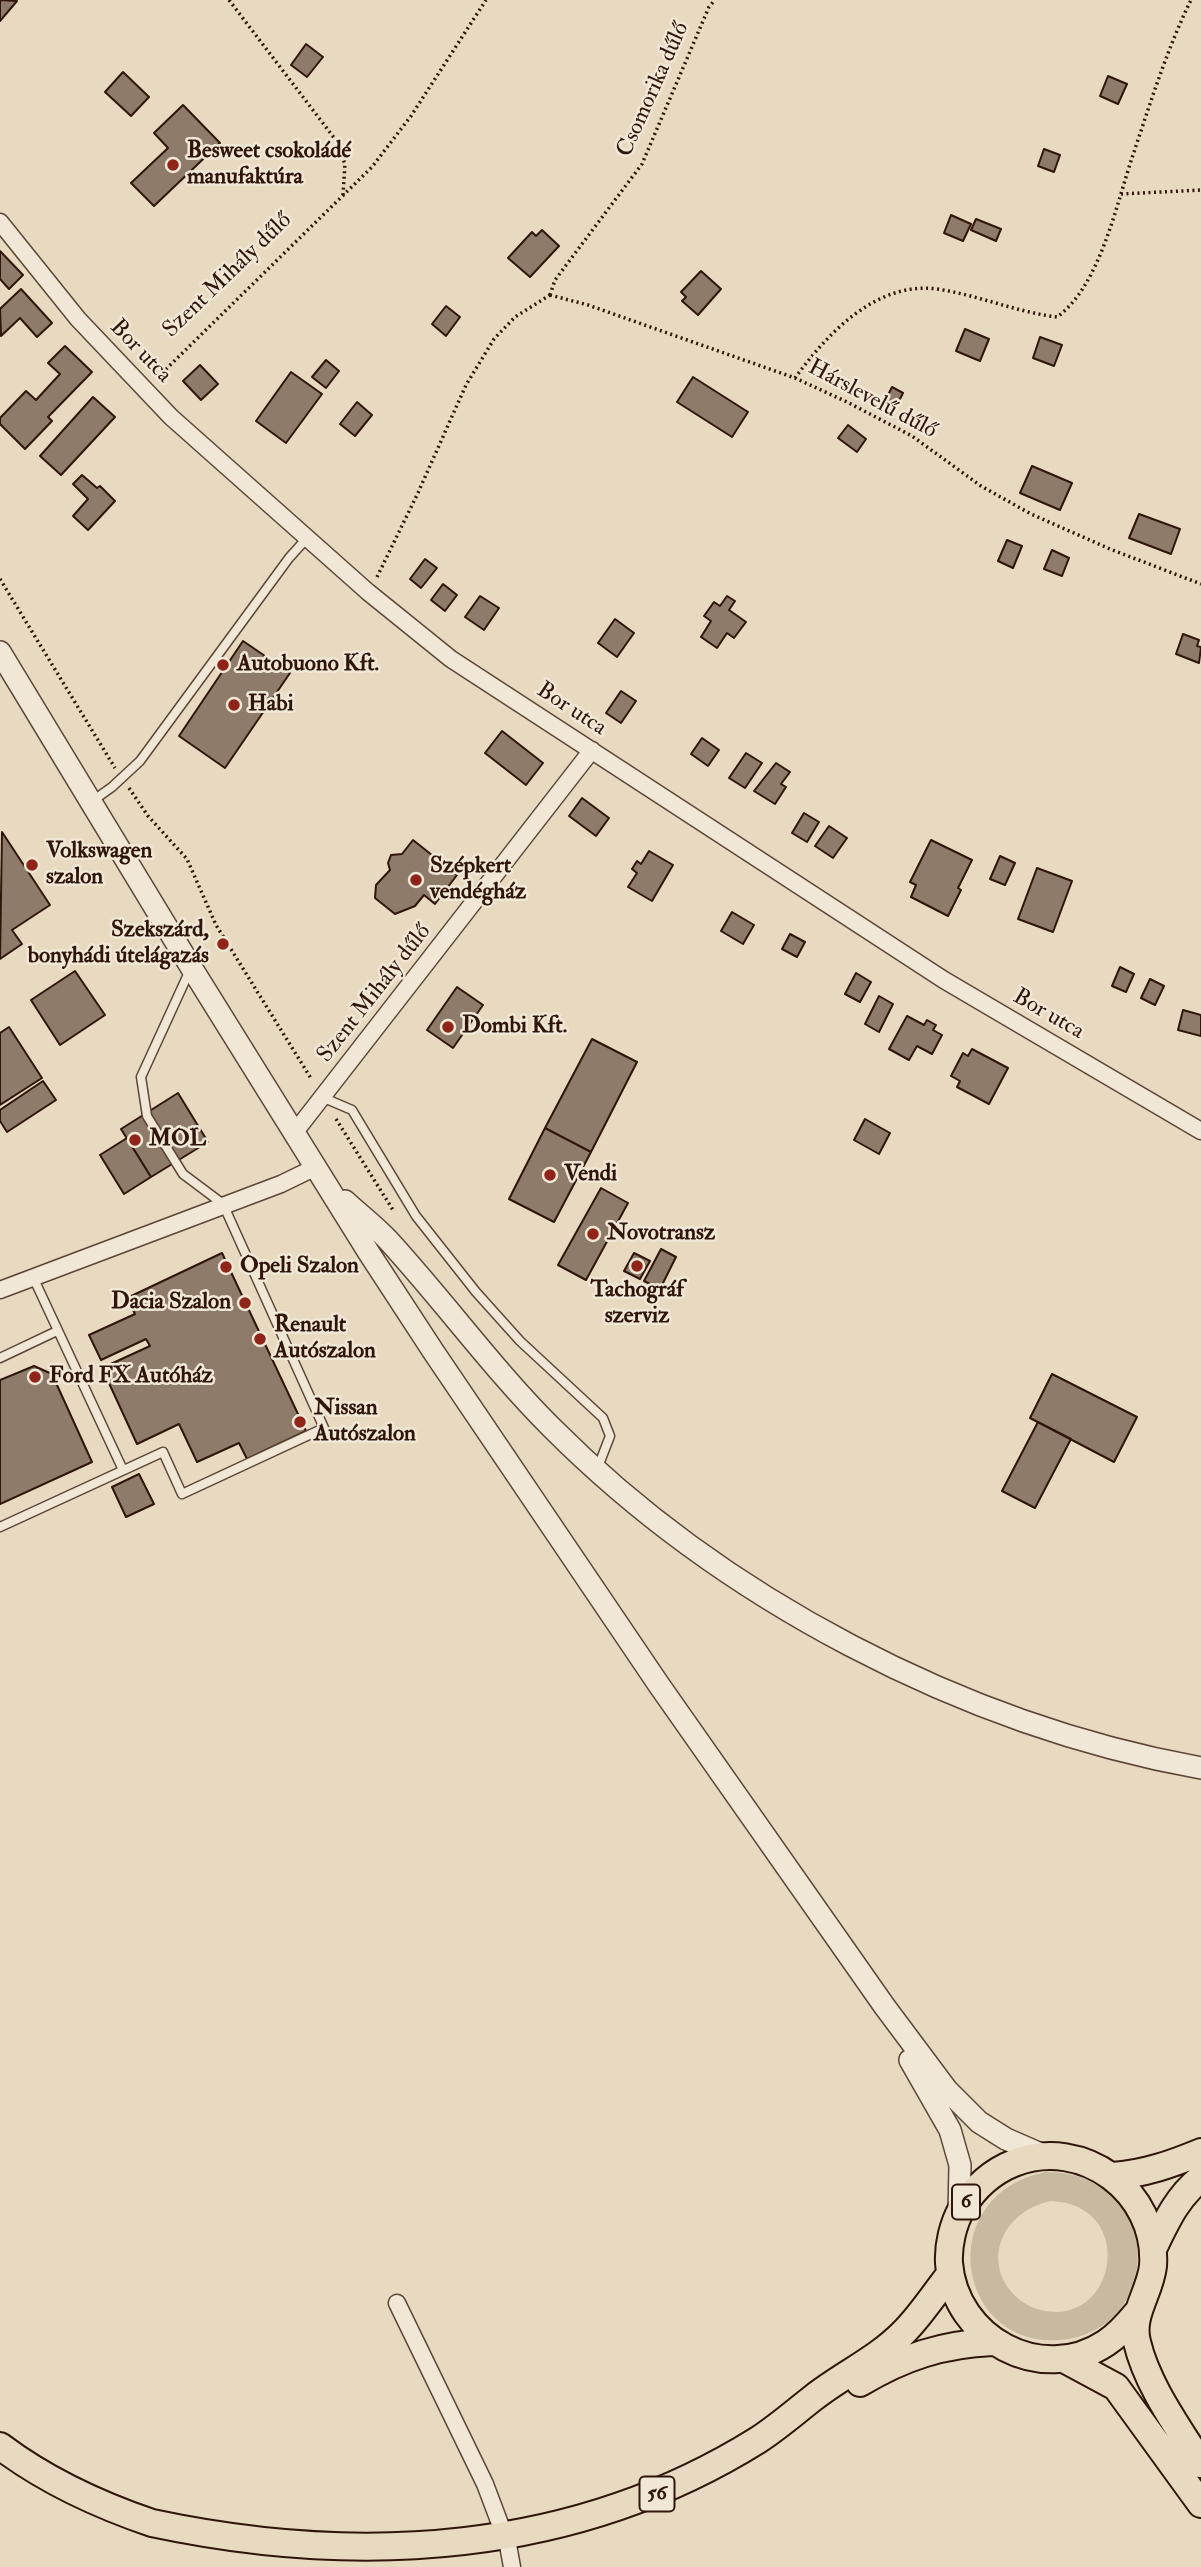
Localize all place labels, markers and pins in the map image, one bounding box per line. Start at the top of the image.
place label: Besweet csokoládé manufaktúra [187,138,351,192]
marker: Besweet csokoládé manufaktúra [165,157,181,173]
place label: Autobuono Kft. [237,651,379,679]
marker: Autobuono Kft. [215,657,231,673]
place label: Habi [248,691,294,719]
marker: Habi [226,697,242,713]
place label: Volkswagen szalon [46,838,152,892]
place label: Szépkert vendégház [430,853,526,907]
marker: Volkswagen szalon [24,857,40,873]
marker: Szépkert vendégház [408,872,424,888]
place label: Szekszárd, bonyhádi útelágazás [28,917,209,971]
marker: Szekszárd, bonyhádi útelágazás [215,936,231,952]
place label: Dombi Kft. [462,1013,567,1041]
marker: Dombi Kft. [440,1019,456,1035]
place label: MOL [149,1126,206,1154]
marker: MOL [127,1132,143,1148]
place label: Vendi [564,1161,617,1189]
marker: Vendi [542,1167,558,1183]
place label: Novotransz [607,1220,715,1248]
marker: Novotransz [585,1226,601,1242]
place label: Opeli Szalon [240,1253,359,1281]
marker: Tachográf szerviz [629,1258,645,1274]
marker: Opeli Szalon [218,1259,234,1275]
place label: Tachográf szerviz [590,1277,684,1331]
place label: Dacia Szalon [111,1289,231,1317]
marker: Dacia Szalon [237,1295,253,1311]
place label: Renault Autószalon [274,1312,376,1366]
marker: Renault Autószalon [252,1331,268,1347]
place label: Ford FX Autóház [49,1363,213,1391]
marker: Ford FX Autóház [27,1369,43,1385]
place label: Nissan Autószalon [314,1395,416,1449]
marker: Nissan Autószalon [292,1414,308,1430]

